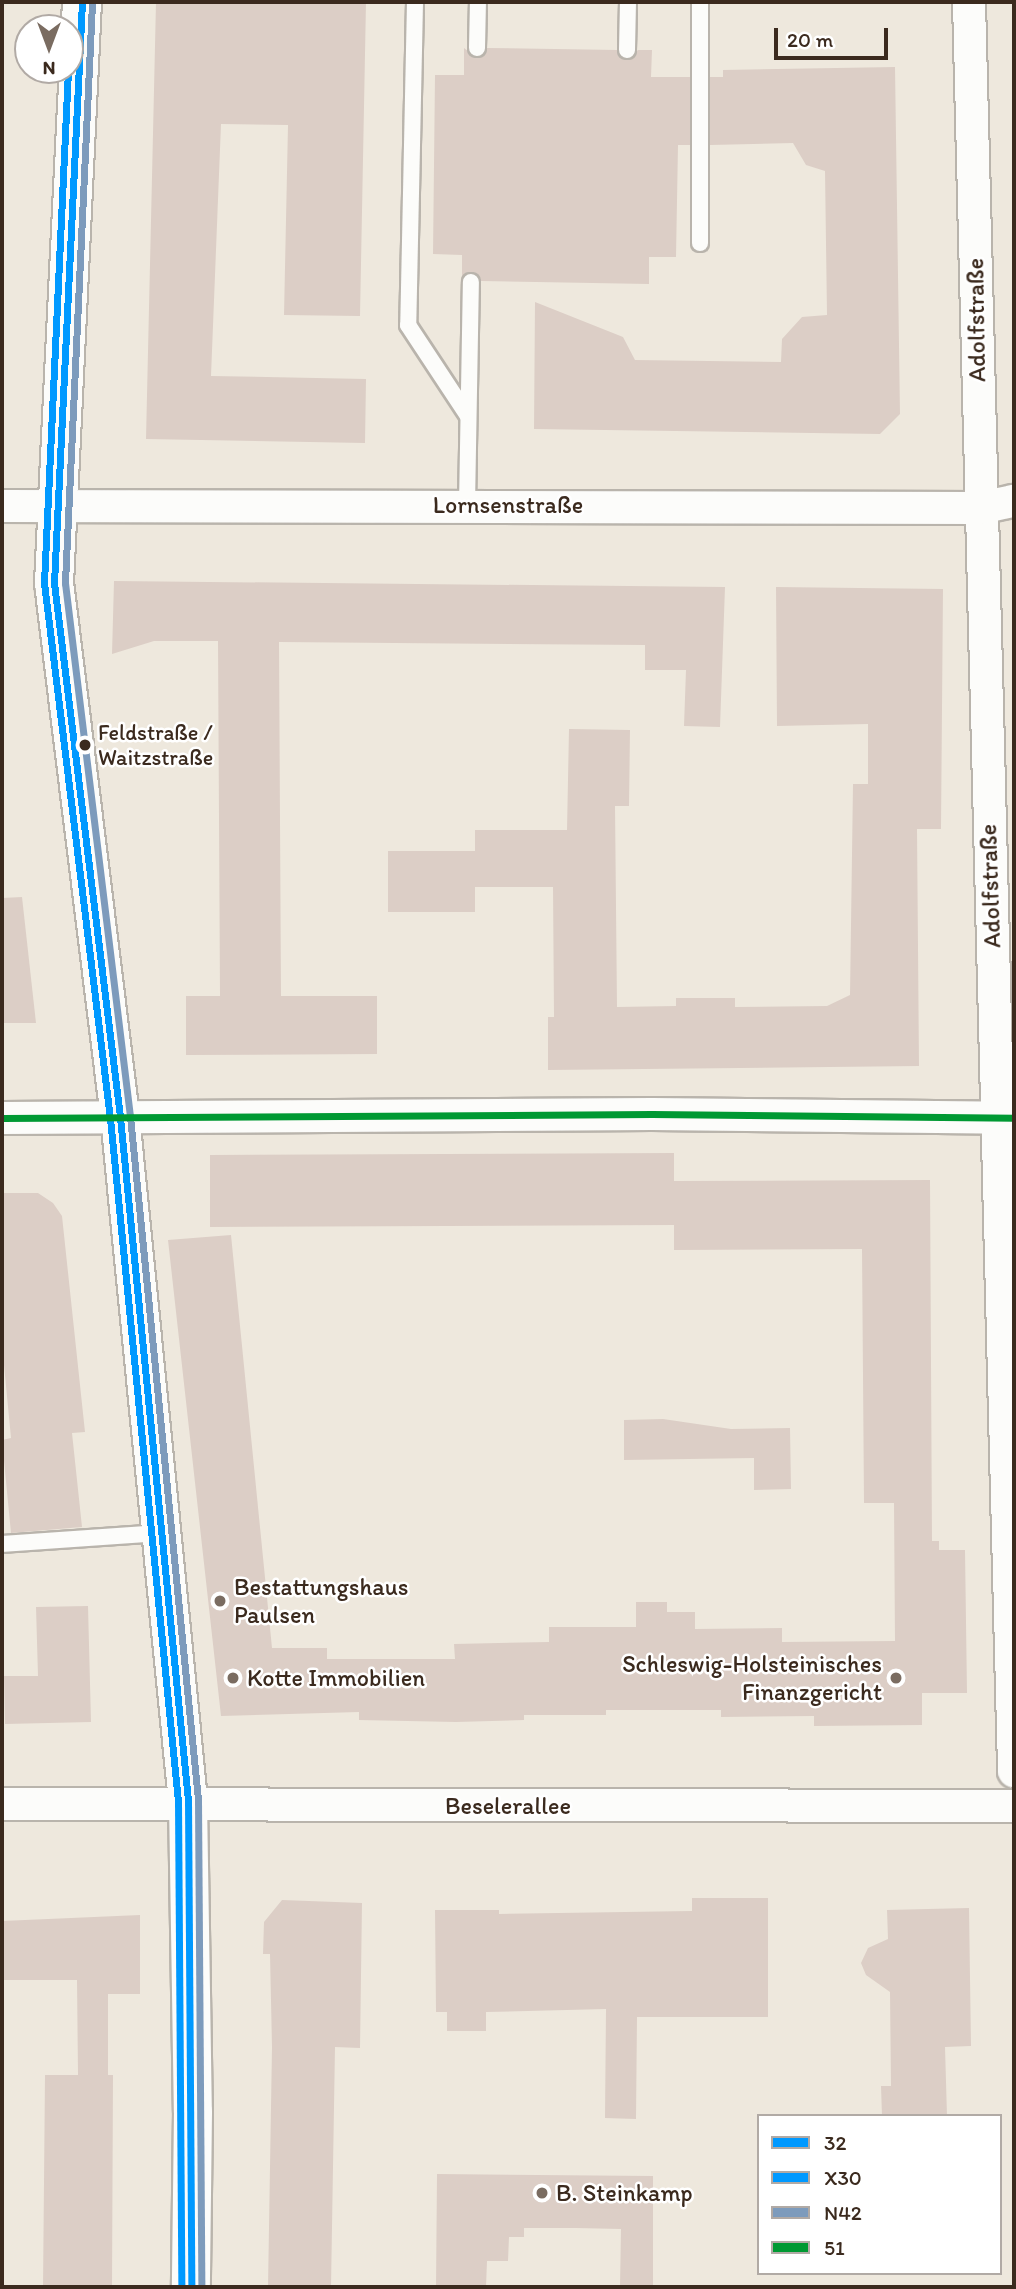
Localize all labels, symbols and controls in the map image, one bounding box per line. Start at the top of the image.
north arrow [14,14,84,84]
scale bar [778,14,892,58]
text: 20 m [787,27,833,52]
text: N [43,57,55,80]
street label: Adolfstraße [961,258,991,382]
street label: Lornsenstraße [433,491,583,519]
place label: Feldstraße / Waitzstraße [98,719,213,770]
marker: Feldstraße / Waitzstraße [78,738,92,752]
street label: Adolfstraße [973,824,1007,948]
place label: Bestattungshaus Paulsen [234,1573,409,1629]
marker: Bestattungshaus Paulsen [212,1593,228,1609]
place label: Schleswig-Holsteinisches Finanzgericht [622,1650,882,1706]
place label: Kotte Immobilien [247,1664,425,1692]
marker: Kotte Immobilien [225,1670,241,1686]
marker: Schleswig-Holsteinisches Finanzgericht [888,1670,904,1686]
street label: Beselerallee [445,1792,571,1820]
legend [757,2114,1002,2275]
text: 32 [824,2130,847,2155]
text: X30 [824,2165,862,2190]
place label: B. Steinkamp [556,2179,693,2207]
marker: B. Steinkamp [534,2185,550,2201]
text: N42 [824,2200,862,2225]
text: 51 [824,2235,845,2260]

